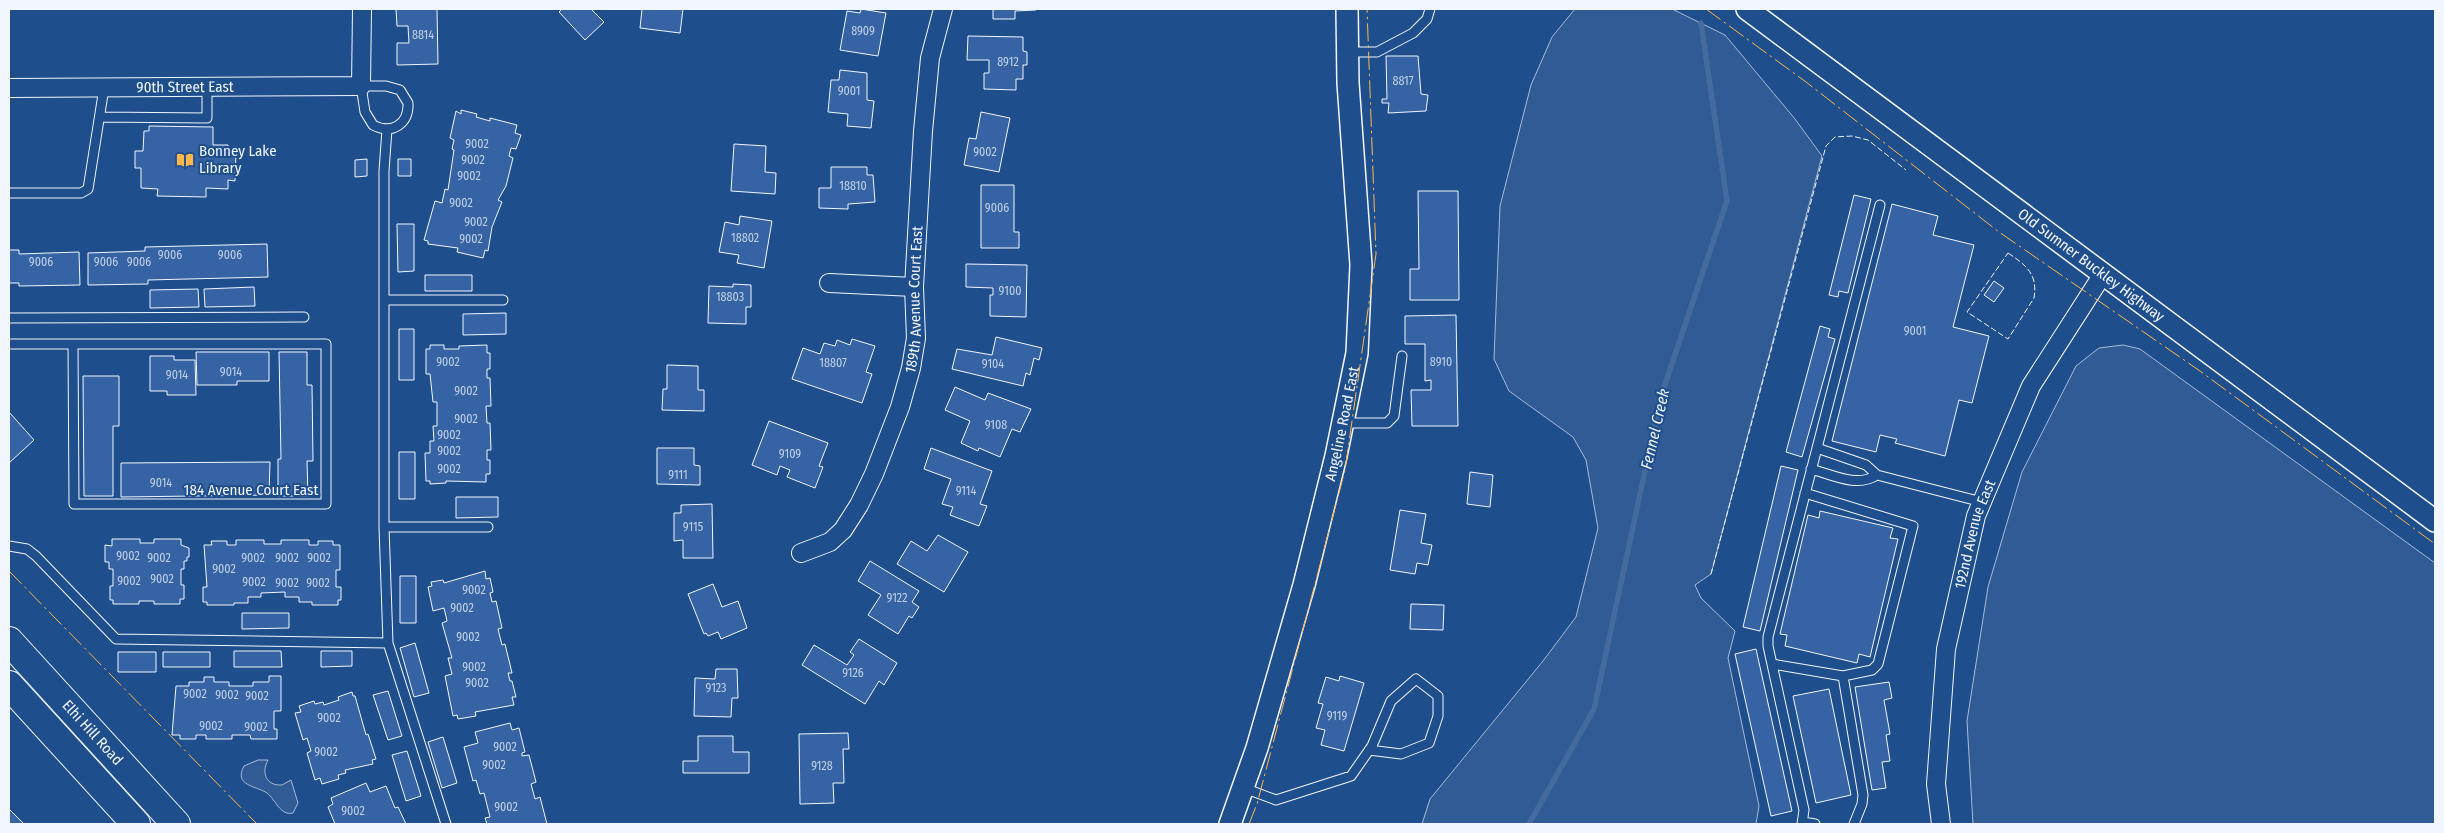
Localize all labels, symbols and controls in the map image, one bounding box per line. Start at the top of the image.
house number: 8909 [851,24,875,38]
house number: 8814 [412,28,434,42]
house number: 8912 [997,55,1019,69]
house number: 8817 [1392,74,1414,88]
street label: 90th Street East [136,78,234,96]
house number: 9001 [838,84,860,98]
house number: 9002 [465,137,489,151]
place label: Bonney Lake Library [199,142,277,177]
house number: 9002 [973,145,997,159]
library icon: Bonney Lake Library [175,150,195,170]
house number: 9002 [461,153,485,167]
house number: 9002 [457,169,481,183]
house number: 18810 [839,179,867,193]
house number: 9002 [449,196,473,210]
house number: 9006 [985,201,1009,215]
street label: Old Sumner Buckley Highway [2014,205,2168,326]
house number: 9002 [464,215,488,229]
street label: 189th Avenue Court East [901,225,927,375]
house number: 18802 [731,231,759,245]
house number: 9002 [459,232,483,246]
house number: 9006 [158,248,182,262]
house number: 9006 [218,248,242,262]
house number: 9006 [29,255,53,269]
house number: 9006 [94,255,118,269]
house number: 9006 [127,255,151,269]
house number: 9100 [999,284,1021,298]
house number: 18803 [716,290,744,304]
house number: 9001 [1904,324,1926,338]
house number: 9002 [436,355,460,369]
house number: 8910 [1430,355,1452,369]
house number: 18807 [819,356,847,370]
house number: 9104 [982,357,1004,371]
house number: 9014 [220,365,242,379]
street label: Angeline Road East [1321,365,1363,483]
house number: 9014 [166,368,188,382]
house number: 9002 [454,384,478,398]
water label: Fennel Creek [1637,387,1674,471]
house number: 9002 [454,412,478,426]
house number: 9108 [985,418,1007,432]
house number: 9002 [437,428,461,442]
house number: 9002 [437,444,461,458]
house number: 9109 [779,447,801,461]
house number: 9002 [437,462,461,476]
house number: 9111 [668,468,688,482]
house number: 9014 [150,476,172,490]
street label: 192nd Avenue East [1951,477,1999,591]
street label: 184 Avenue Court East [184,481,319,499]
house number: 9114 [956,484,976,498]
house number: 9115 [683,520,704,534]
house number: 9002 [116,549,140,563]
house number: 9002 [147,551,171,565]
house number: 9002 [241,551,265,565]
house number: 9002 [275,551,299,565]
house number: 9002 [307,551,331,565]
house number: 9002 [212,562,236,576]
house number: 9002 [150,572,174,586]
house number: 9002 [117,574,141,588]
house number: 9002 [242,575,266,589]
house number: 9002 [275,576,299,590]
house number: 9002 [306,576,330,590]
house number: 9002 [462,583,486,597]
house number: 9122 [887,591,907,605]
house number: 9002 [450,601,474,615]
house number: 9002 [456,630,480,644]
house number: 9002 [462,660,486,674]
house number: 9126 [842,666,864,680]
house number: 9002 [465,676,489,690]
house number: 9123 [706,681,727,695]
house number: 9002 [183,687,207,701]
house number: 9002 [215,688,239,702]
house number: 9002 [245,689,269,703]
street label: Elhi Hill Road [58,696,127,769]
house number: 9119 [1327,709,1347,723]
house number: 9002 [317,711,341,725]
house number: 9002 [199,719,223,733]
house number: 9002 [244,720,268,734]
house number: 9002 [493,740,517,754]
house number: 9002 [314,745,338,759]
house number: 9002 [482,758,506,772]
house number: 9128 [811,759,833,773]
house number: 9002 [494,800,518,814]
house number: 9002 [341,804,365,818]

